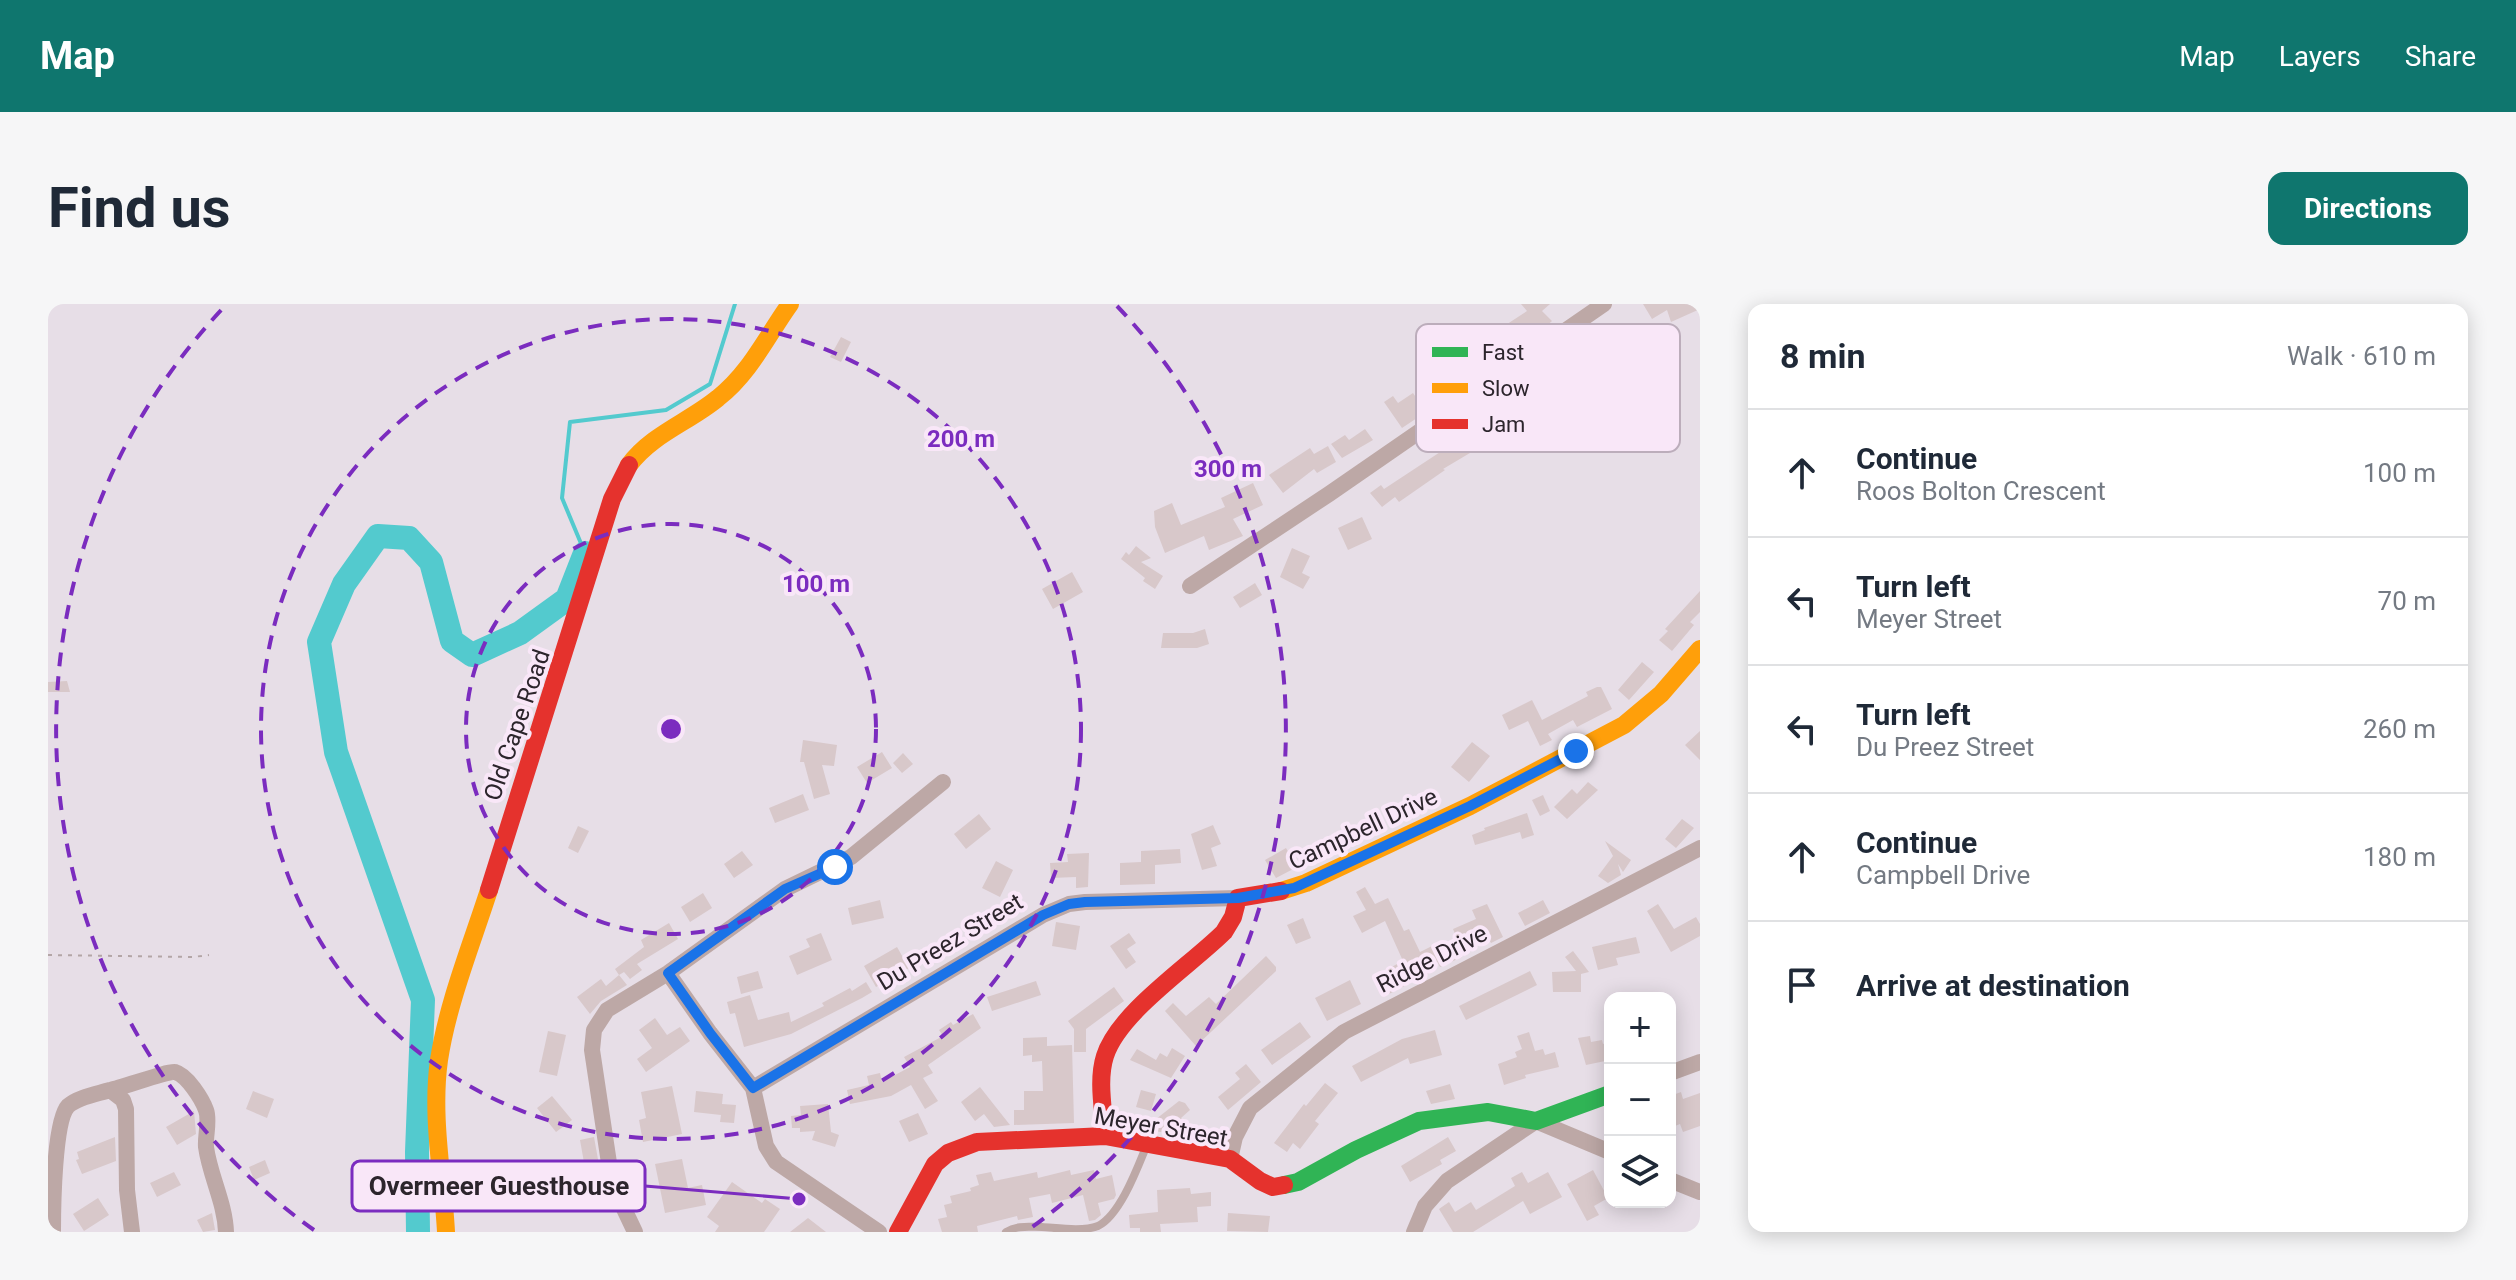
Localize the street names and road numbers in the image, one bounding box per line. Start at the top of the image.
street label: Old Cape Road [478,646,556,804]
street label: Campbell Drive [1284,782,1442,876]
street label: Du Preez Street [872,888,1028,996]
street label: Ridge Drive [1372,919,1492,999]
street label: Meyer Street [1092,1102,1230,1153]

